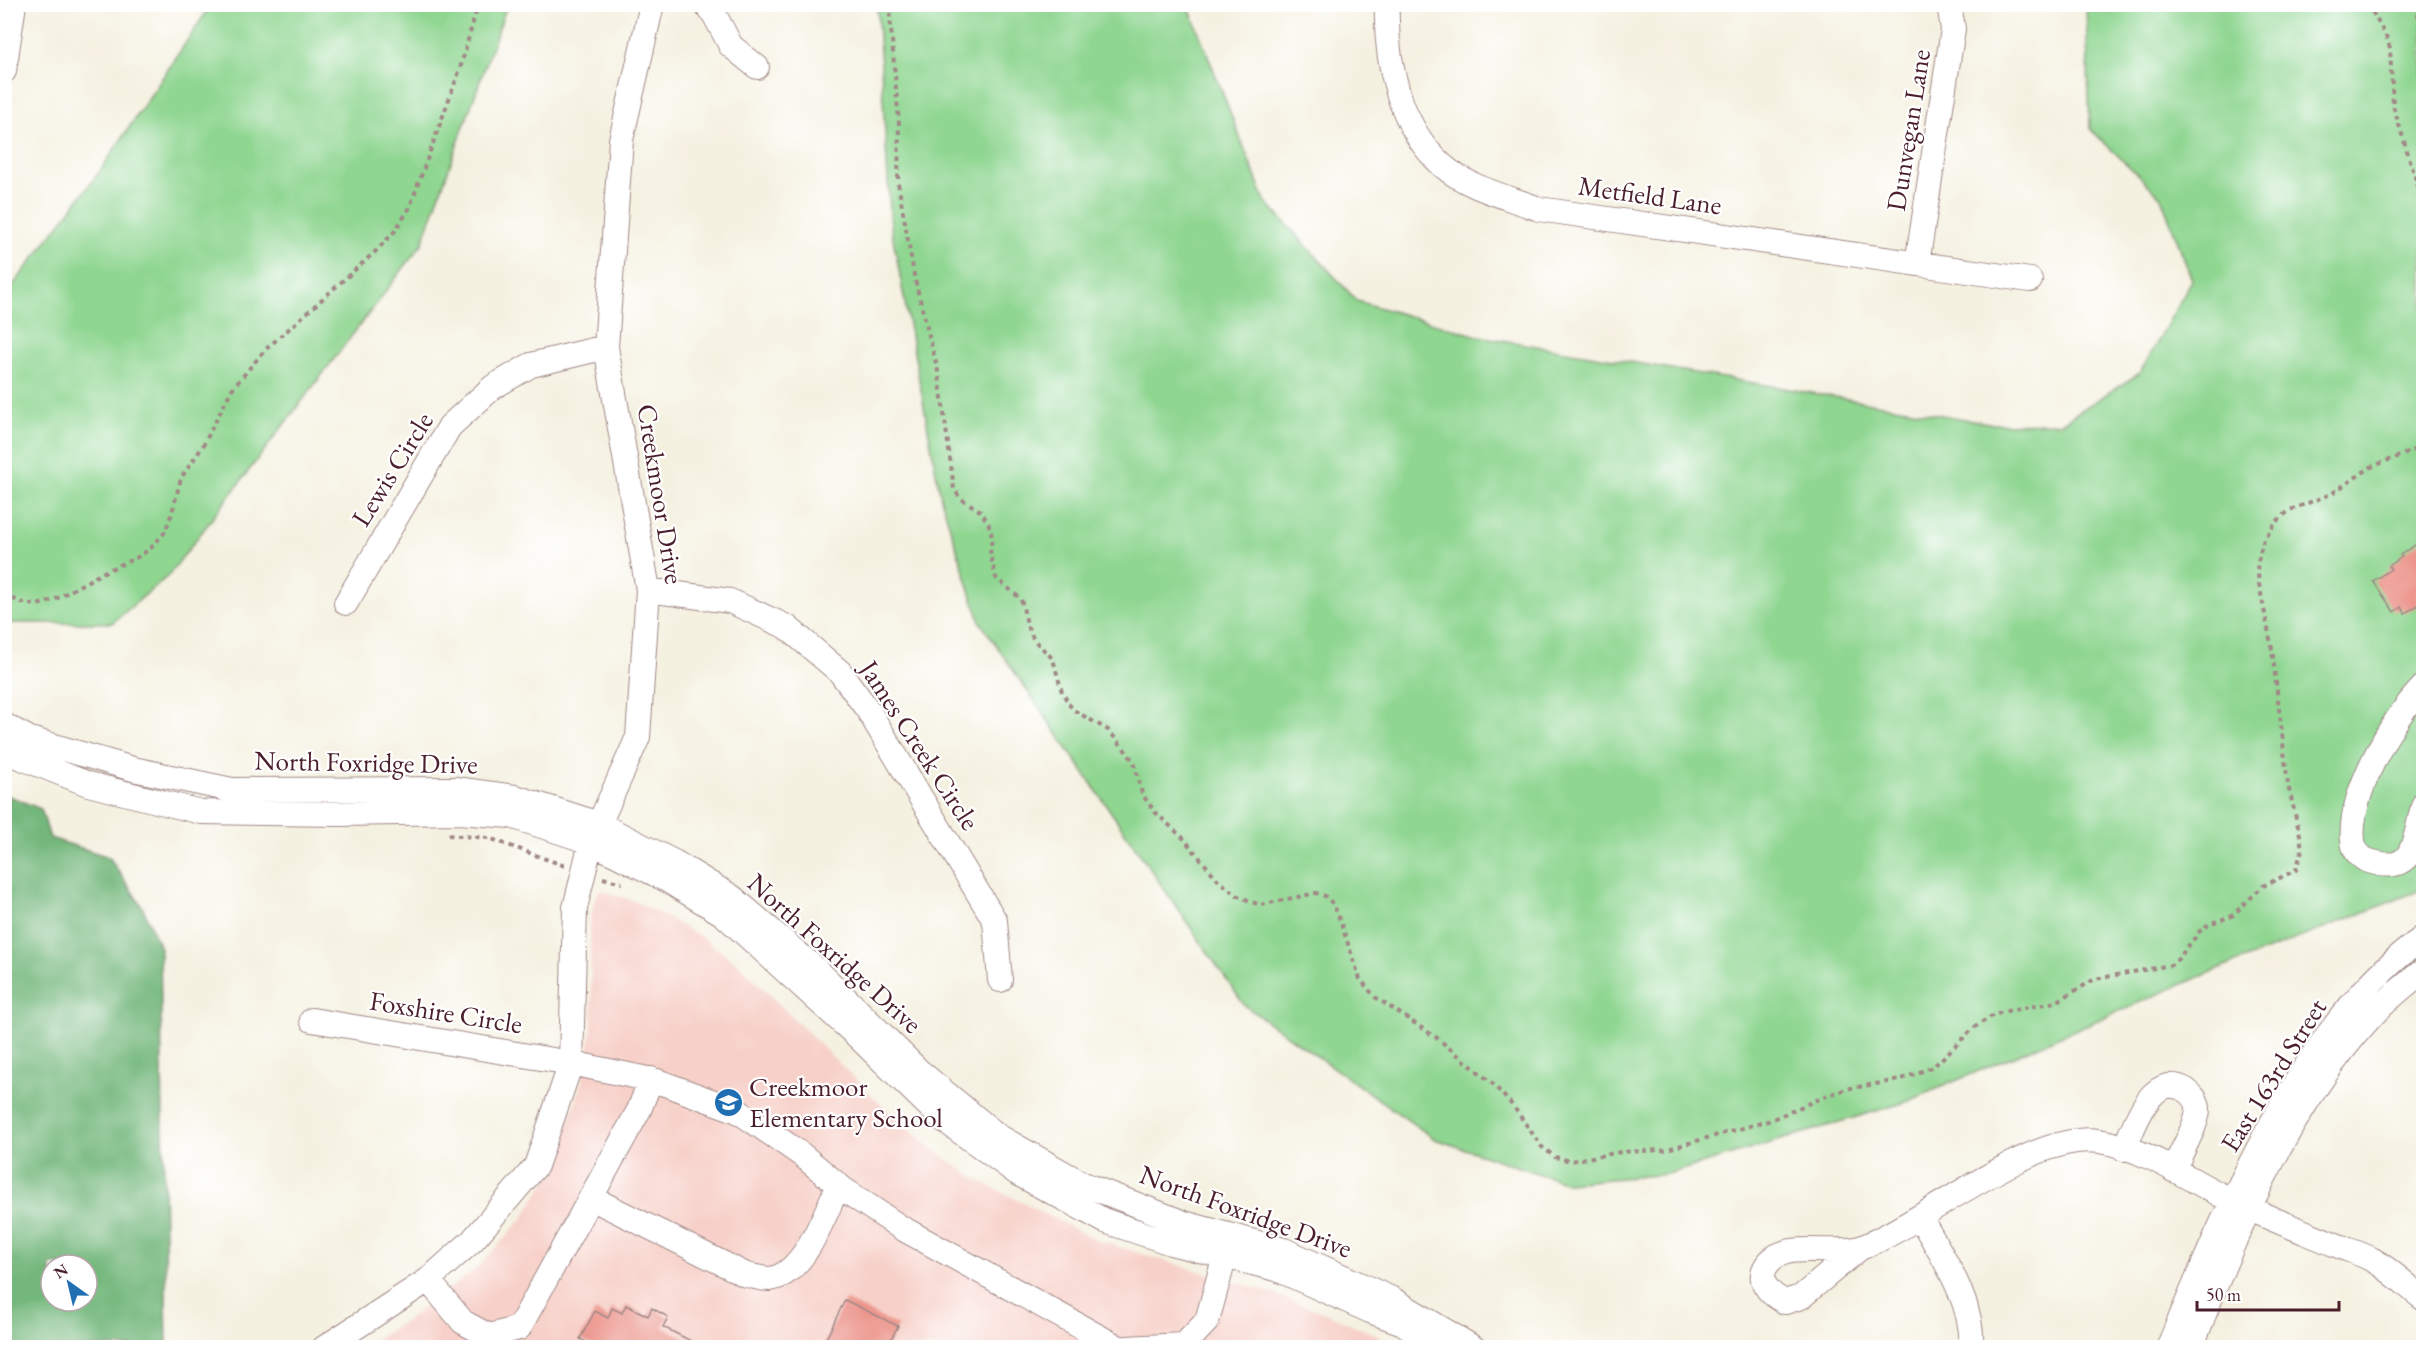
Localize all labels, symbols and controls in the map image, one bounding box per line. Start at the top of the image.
street label: Dunvegan Lane [1878,47,1938,213]
street label: Metfield Lane [1576,168,1724,222]
street label: Creekmoor Drive [630,402,692,586]
street label: Lewis Circle [343,405,441,533]
street label: James Creek Circle [851,652,988,836]
street label: North Foxridge Drive [254,743,478,781]
street label: North Foxridge Drive [740,865,930,1041]
street label: Foxshire Circle [367,983,525,1041]
street label: East 163rd Street [2212,991,2334,1158]
place label: Creekmoor Elementary School [749,1069,943,1135]
school or university icon: Creekmoor Elementary School [712,1086,744,1118]
street label: North Foxridge Drive [1135,1156,1357,1266]
north arrow [39,1253,99,1313]
text: N [50,1259,72,1283]
scale bar [2197,1274,2340,1312]
text: 50 m [2206,1283,2241,1306]

